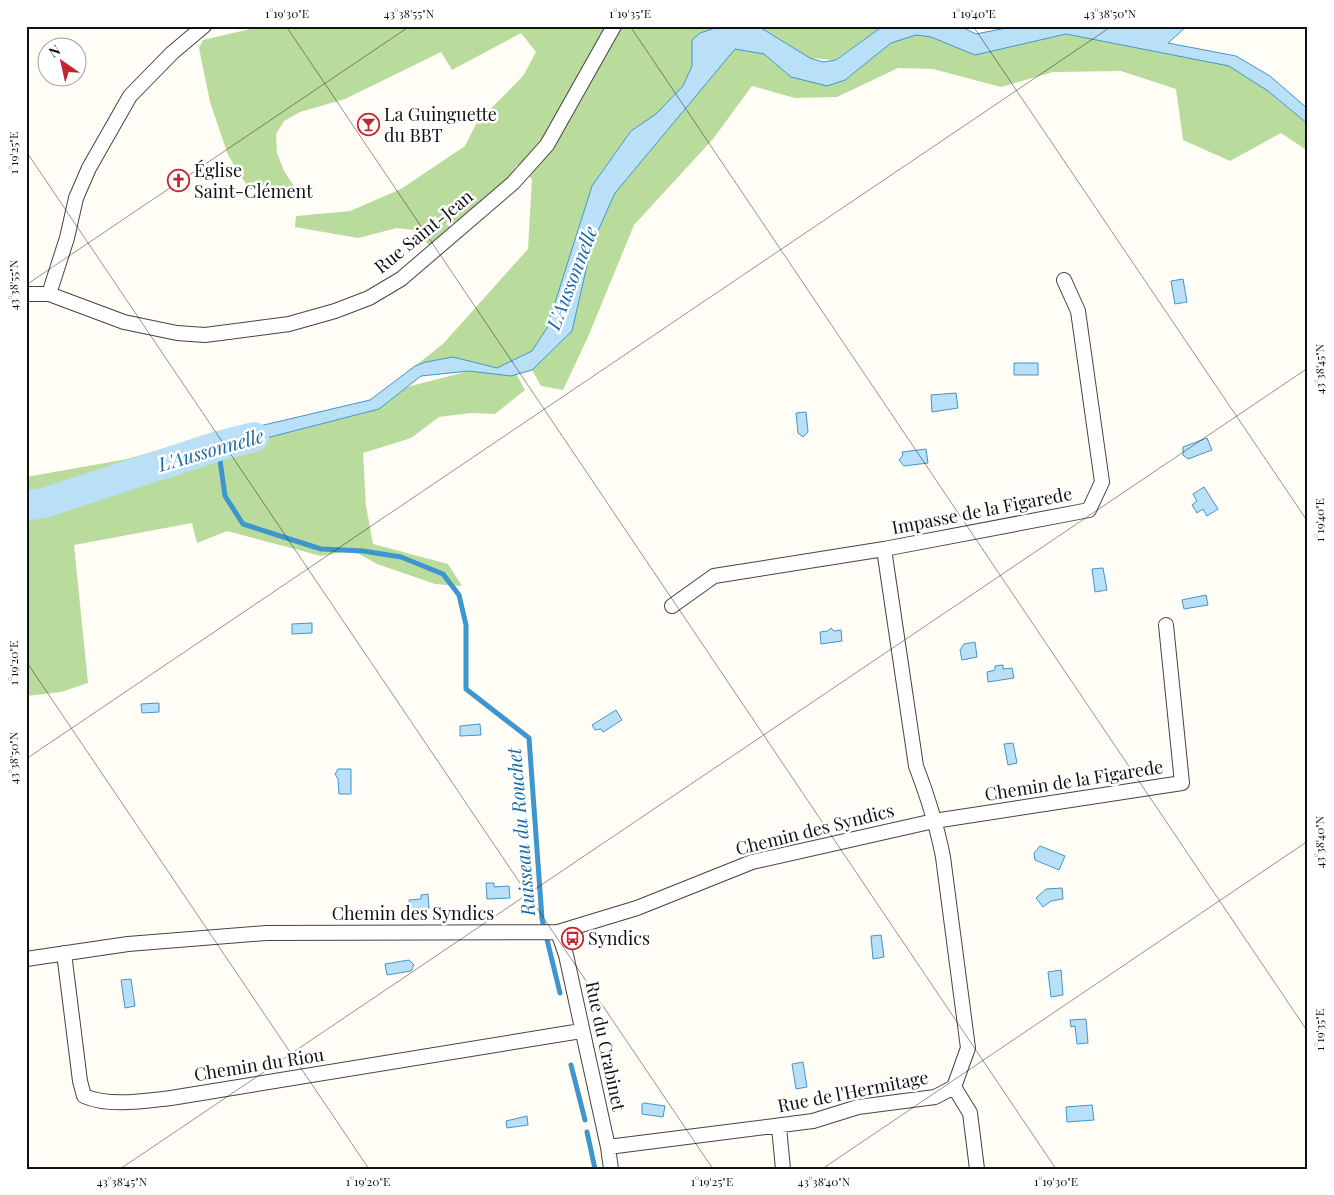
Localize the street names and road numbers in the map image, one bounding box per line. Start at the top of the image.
street label: Rue Saint-Jean [369,184,478,278]
street label: Impasse de la Figarede [890,481,1074,539]
street label: Chemin de la Figarede [983,754,1165,806]
street label: Chemin des Syndics [733,798,897,860]
street label: Chemin des Syndics [332,901,494,925]
street label: Rue du Crabinet [581,979,632,1114]
street label: Chemin du Riou [192,1042,326,1086]
street label: Rue de l'Hermitage [775,1065,930,1117]

